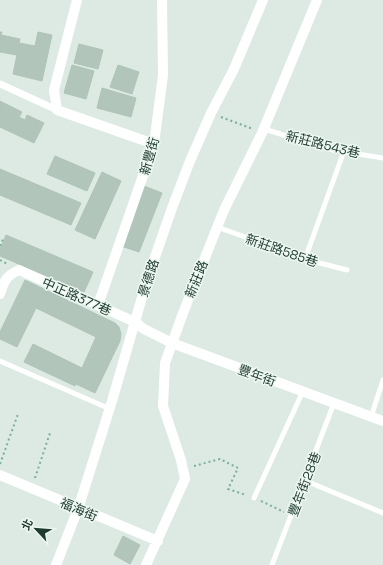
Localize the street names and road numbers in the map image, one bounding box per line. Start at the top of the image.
street label: 新莊路543巷 [284,127,362,162]
street label: 新豐街 [136,135,163,177]
street label: 新莊路585巷 [243,230,320,271]
street label: 景德路 [134,257,163,299]
street label: 新莊路 [181,258,212,300]
street label: 中正路377巷 [39,274,114,319]
street label: 豐年街 [236,361,278,390]
street label: 豐年街28巷 [284,449,325,519]
street label: 福海街 [58,494,100,525]

